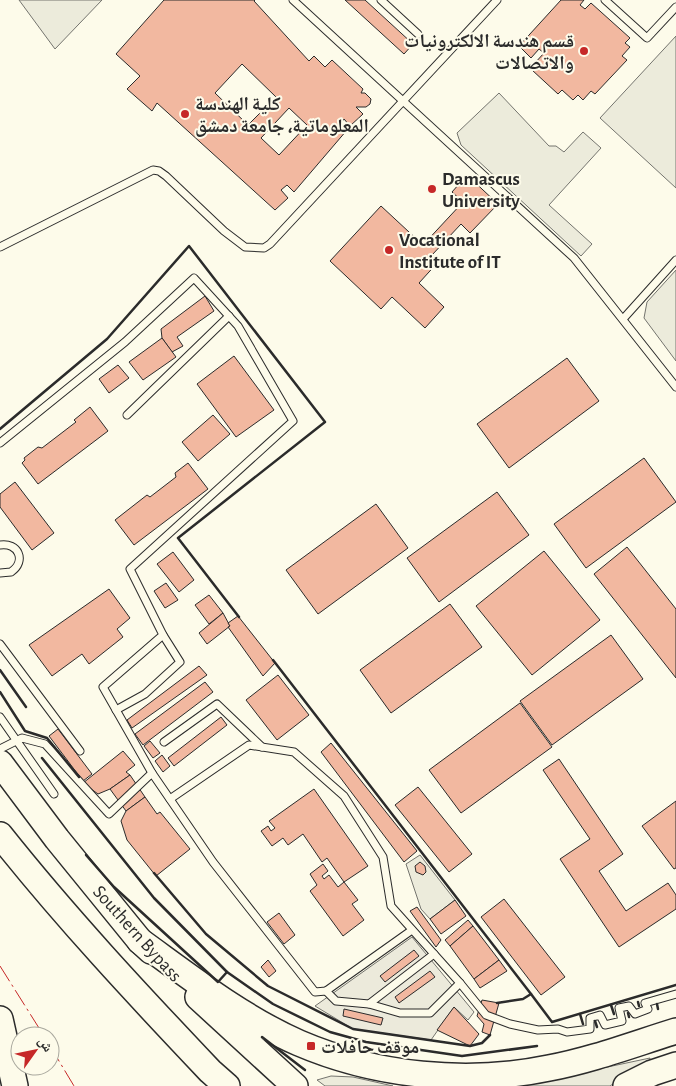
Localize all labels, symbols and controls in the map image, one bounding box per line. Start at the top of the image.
place label: قسم هندسة الالكترونيات والاتصالات [404,32,574,73]
marker: قسم هندسة الالكترونيات والاتصالات [578,45,590,57]
place label: كلية الهندسة المعلوماتية، جامعة دمشق [195,95,369,137]
marker: كلية الهندسة المعلوماتية، جامعة دمشق [179,108,191,120]
place label: Damascus University [442,170,520,211]
marker: Damascus University [426,183,438,195]
place label: Vocational Institute of IT [399,231,501,272]
marker: Vocational Institute of IT [383,244,395,256]
street label: Southern Bypass [89,882,185,986]
north arrow [10,1026,60,1076]
text: ش [34,1034,55,1055]
place label: موقف حافلات [321,1038,419,1057]
marker: موقف حافلات [305,1040,317,1052]

